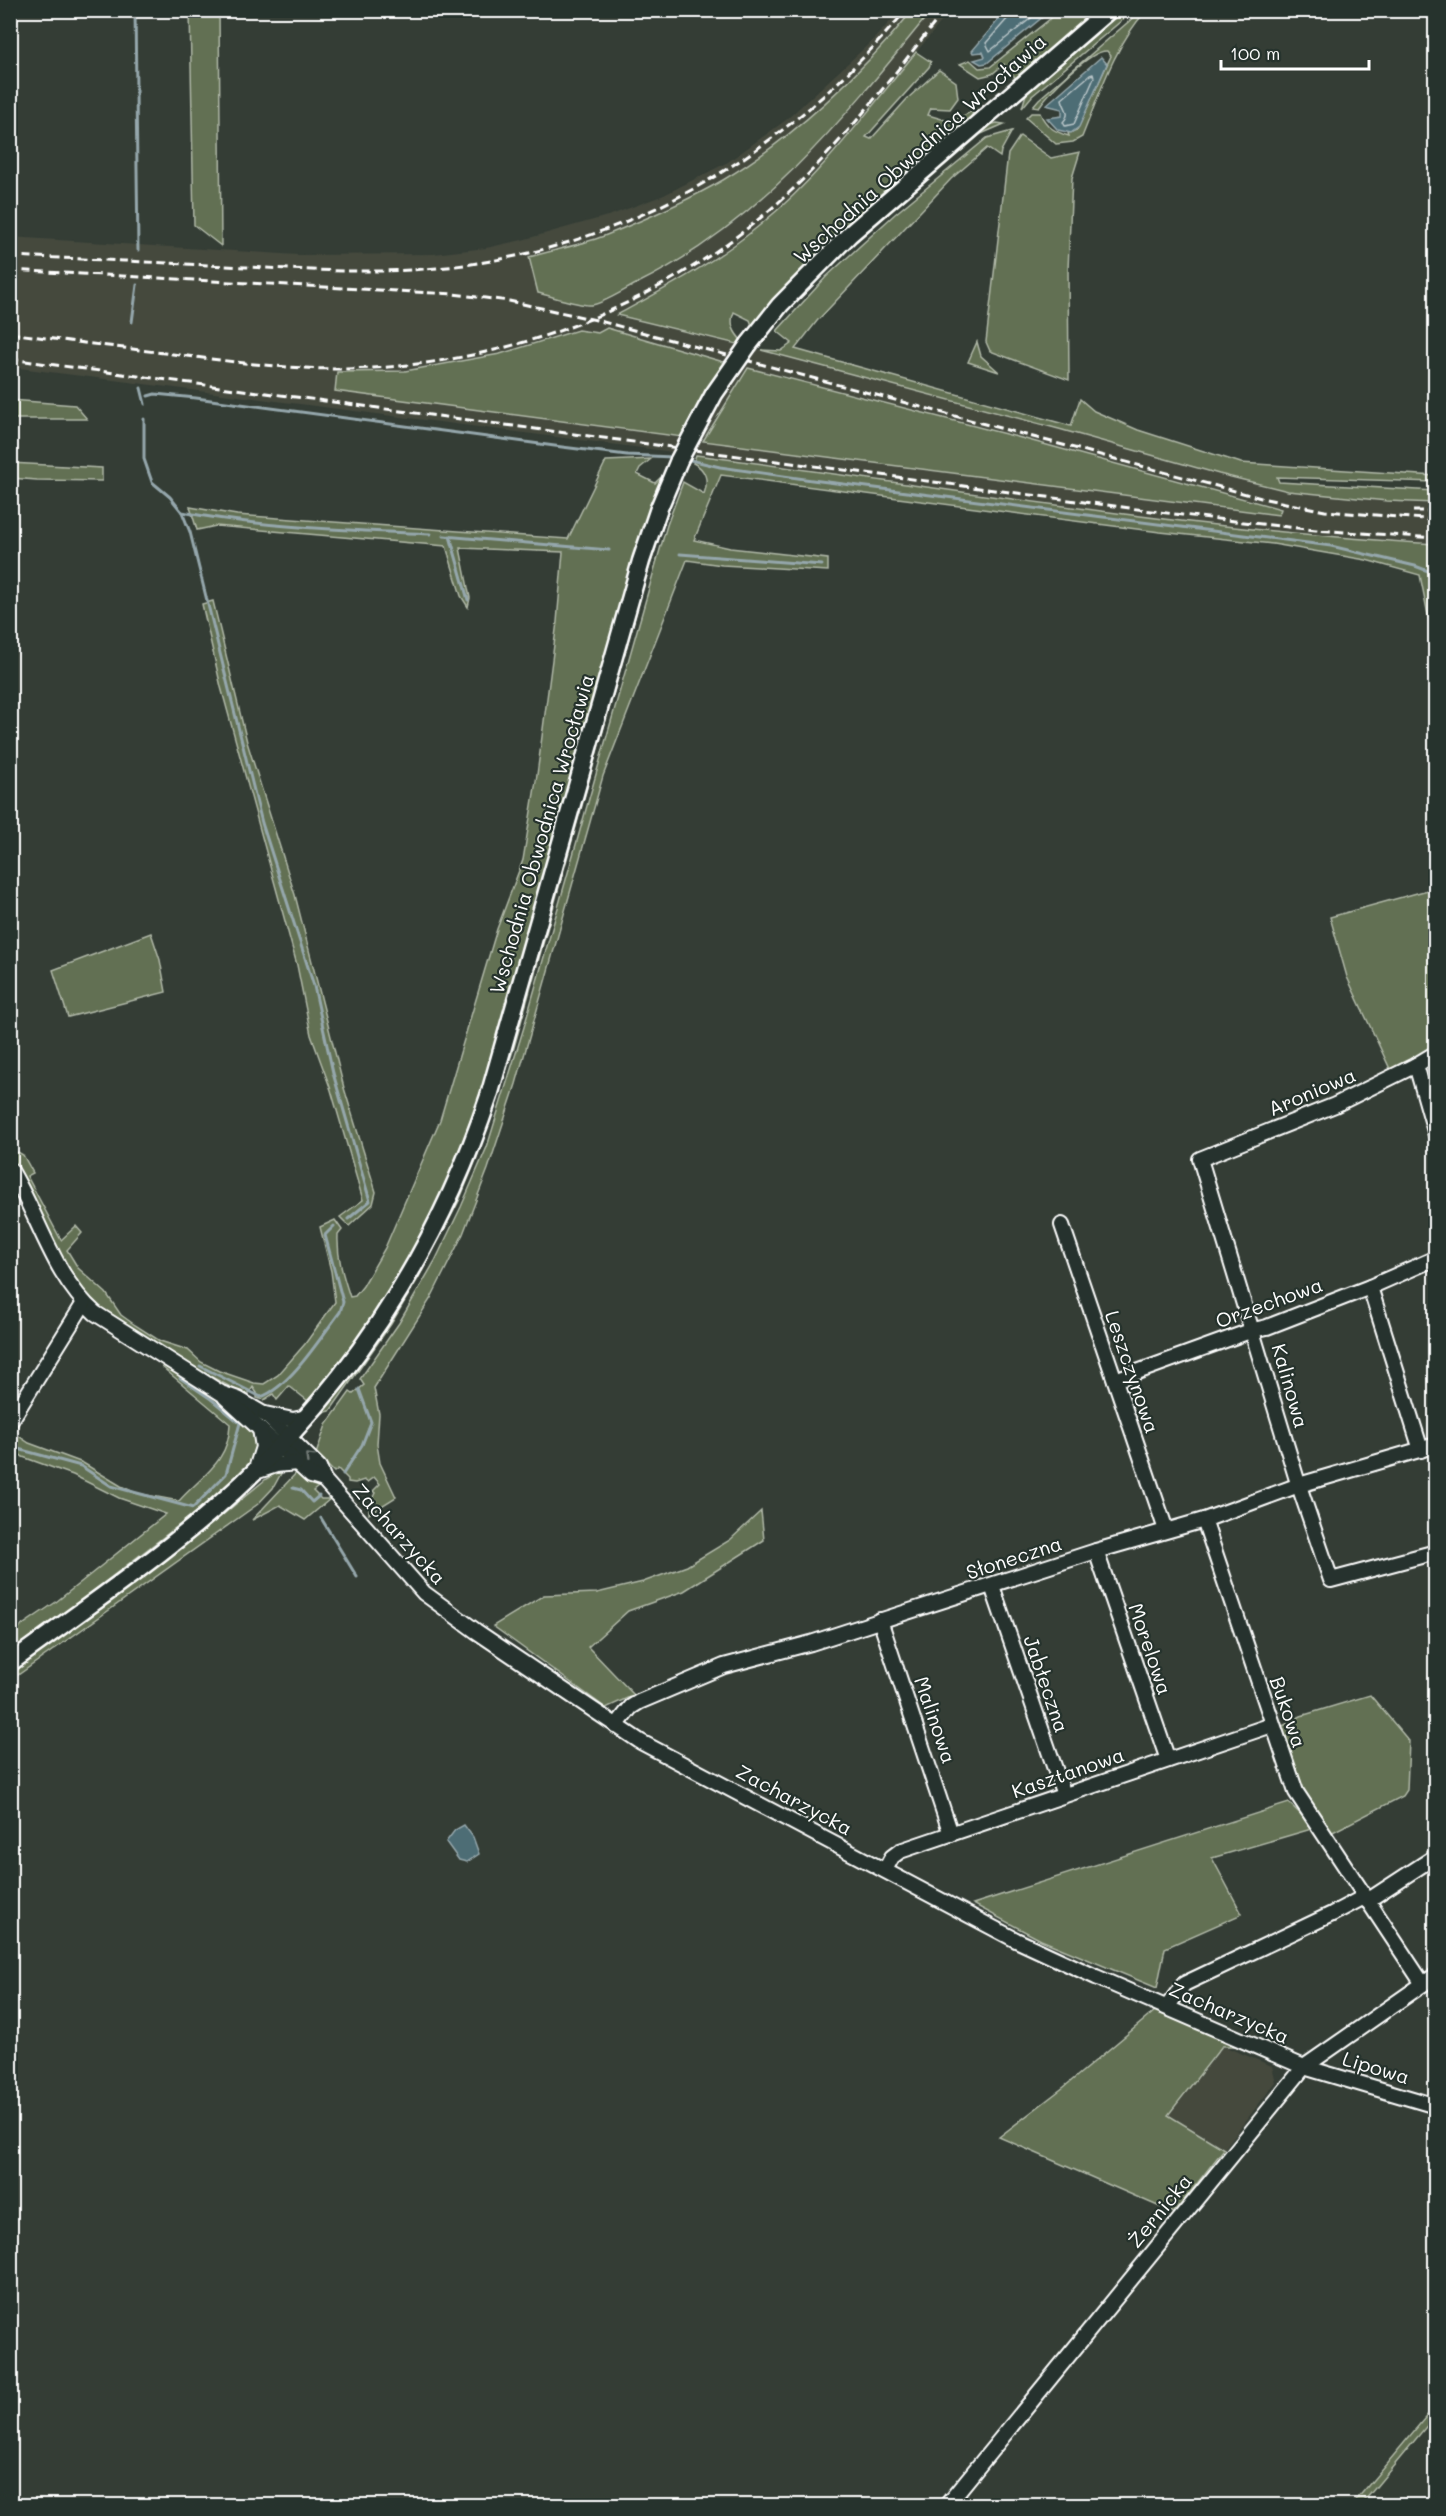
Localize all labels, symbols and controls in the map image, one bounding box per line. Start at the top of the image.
street label: Wschodnia Obwodnica Wrocławia [787,28,1051,269]
scale bar [1221,33,1370,71]
text: 100 m [1230,41,1280,65]
street label: Wschodnia Obwodnica Wrocławia [483,671,599,997]
street label: Aroniowa [1264,1061,1359,1121]
street label: Orzechowa [1211,1271,1326,1333]
street label: Leszczynowa [1100,1307,1166,1436]
street label: Kalinowa [1267,1340,1315,1431]
one-way arrow [305,1453,315,1464]
street label: Zacharzycka [347,1477,452,1590]
street label: Słoneczna [962,1529,1065,1585]
street label: Morelowa [1123,1599,1179,1698]
street label: Jabłeczna [1018,1632,1076,1736]
street label: Malinowa [909,1673,963,1767]
street label: Bukowa [1265,1673,1313,1751]
street label: Kasztanowa [1008,1741,1128,1803]
street label: Zacharzycka [732,1758,857,1841]
street label: Zacharzycka [1165,1975,1293,2049]
street label: Lipowa [1340,2045,1413,2090]
street label: Żernicka [1121,2168,1197,2253]

